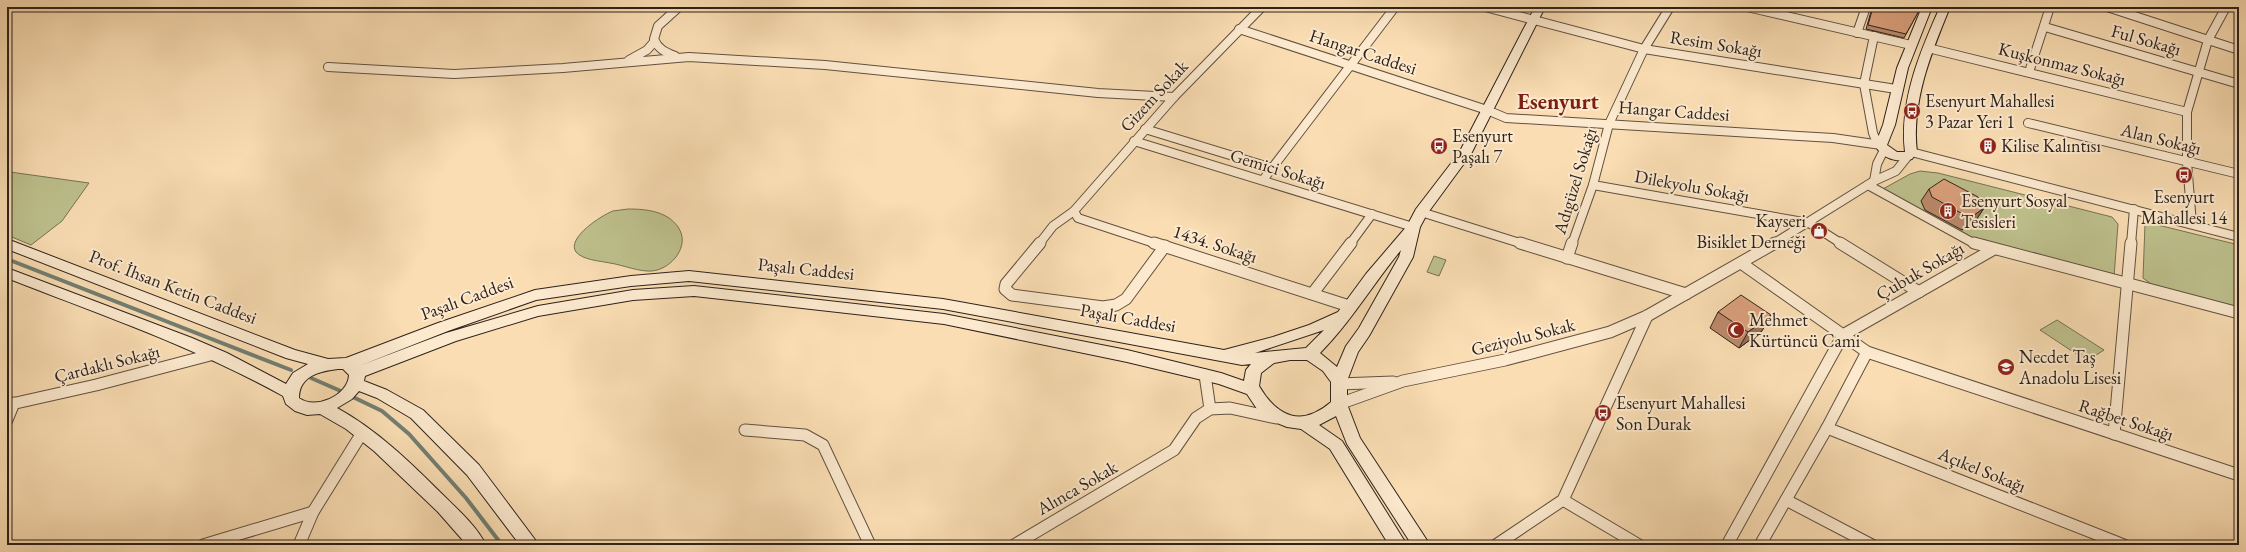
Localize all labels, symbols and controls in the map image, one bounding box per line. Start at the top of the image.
street label: Ful Sokağı [2109,19,2184,61]
street label: Hangar Caddesi [1307,23,1420,80]
street label: Resim Sokağı [1669,25,1764,62]
street label: Kuşkonmaz Sokağı [1996,37,2129,91]
street label: Gizem Sokak [1115,54,1193,136]
district label: Esenyurt [1517,87,1600,116]
place label: Esenyurt Mahallesi 3 Pazar Yeri 1 [1925,89,2055,133]
street label: Hangar Caddesi [1618,95,1731,126]
bus stop icon: Esenyurt Mahallesi 3 Pazar Yeri 1 [1902,101,1922,121]
street label: Alan Sokağı [2118,117,2204,160]
place label: Esenyurt Paşalı 7 [1452,124,1513,168]
street label: Adıgüzel Sokağı [1547,124,1602,238]
place label: Kilise Kalıntısı [2001,134,2101,157]
bus stop icon: Esenyurt Paşalı 7 [1429,136,1449,156]
building icon: Kilise Kalıntısı [1978,136,1998,156]
street label: Gemici Sokağı [1228,143,1329,194]
street label: Dilekyolu Sokağı [1633,164,1752,207]
bus stop icon: Esenyurt Mahallesi 14 [2174,165,2194,185]
place label: Esenyurt Mahallesi 14 [2141,185,2227,229]
place label: Esenyurt Sosyal Tesisleri [1961,189,2067,233]
building icon: Esenyurt Sosyal Tesisleri [1938,201,1958,221]
place label: Kayseri Bisiklet Derneği [1696,209,1807,253]
street label: 1434. Sokağı [1170,219,1261,268]
shop icon: Kayseri Bisiklet Derneği [1809,221,1829,241]
street label: Çubuk Sokağı [1872,236,1968,305]
street label: Prof. İhsan Ketin Caddesi [86,244,261,329]
street label: Paşalı Caddesi [757,252,856,285]
street label: Paşalı Caddesi [417,270,517,325]
street label: Paşalı Caddesi [1078,298,1178,337]
place label: Mehmet Kürtüncü Cami [1749,308,1861,352]
street label: Geziyolu Sokak [1469,312,1578,360]
mosque icon: Mehmet Kürtüncü Cami [1726,320,1746,340]
street label: Çardaklı Sokağı [52,339,163,388]
place label: Necdet Taş Anadolu Lisesi [2018,345,2122,389]
school or university icon: Necdet Taş Anadolu Lisesi [1996,357,2016,377]
place label: Esenyurt Mahallesi Son Durak [1616,391,1746,435]
street label: Rağbet Sokağı [2076,393,2177,446]
bus stop icon: Esenyurt Mahallesi Son Durak [1593,403,1613,423]
street label: Açıkel Sokağı [1934,441,2030,498]
street label: Alınca Sokak [1031,455,1122,520]

